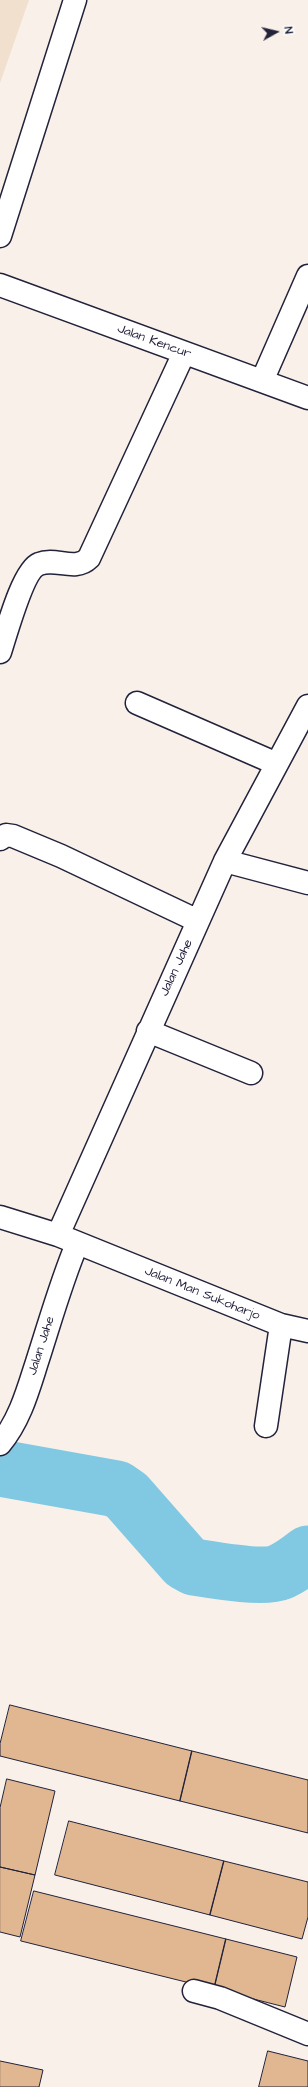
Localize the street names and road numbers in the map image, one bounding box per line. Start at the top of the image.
street label: Jalan Kencur [115,321,193,363]
street label: Jalan Jahe [157,937,197,999]
street label: Jalan Man Sukoharjo [142,1264,262,1324]
street label: Jalan Jahe [25,1315,59,1377]

